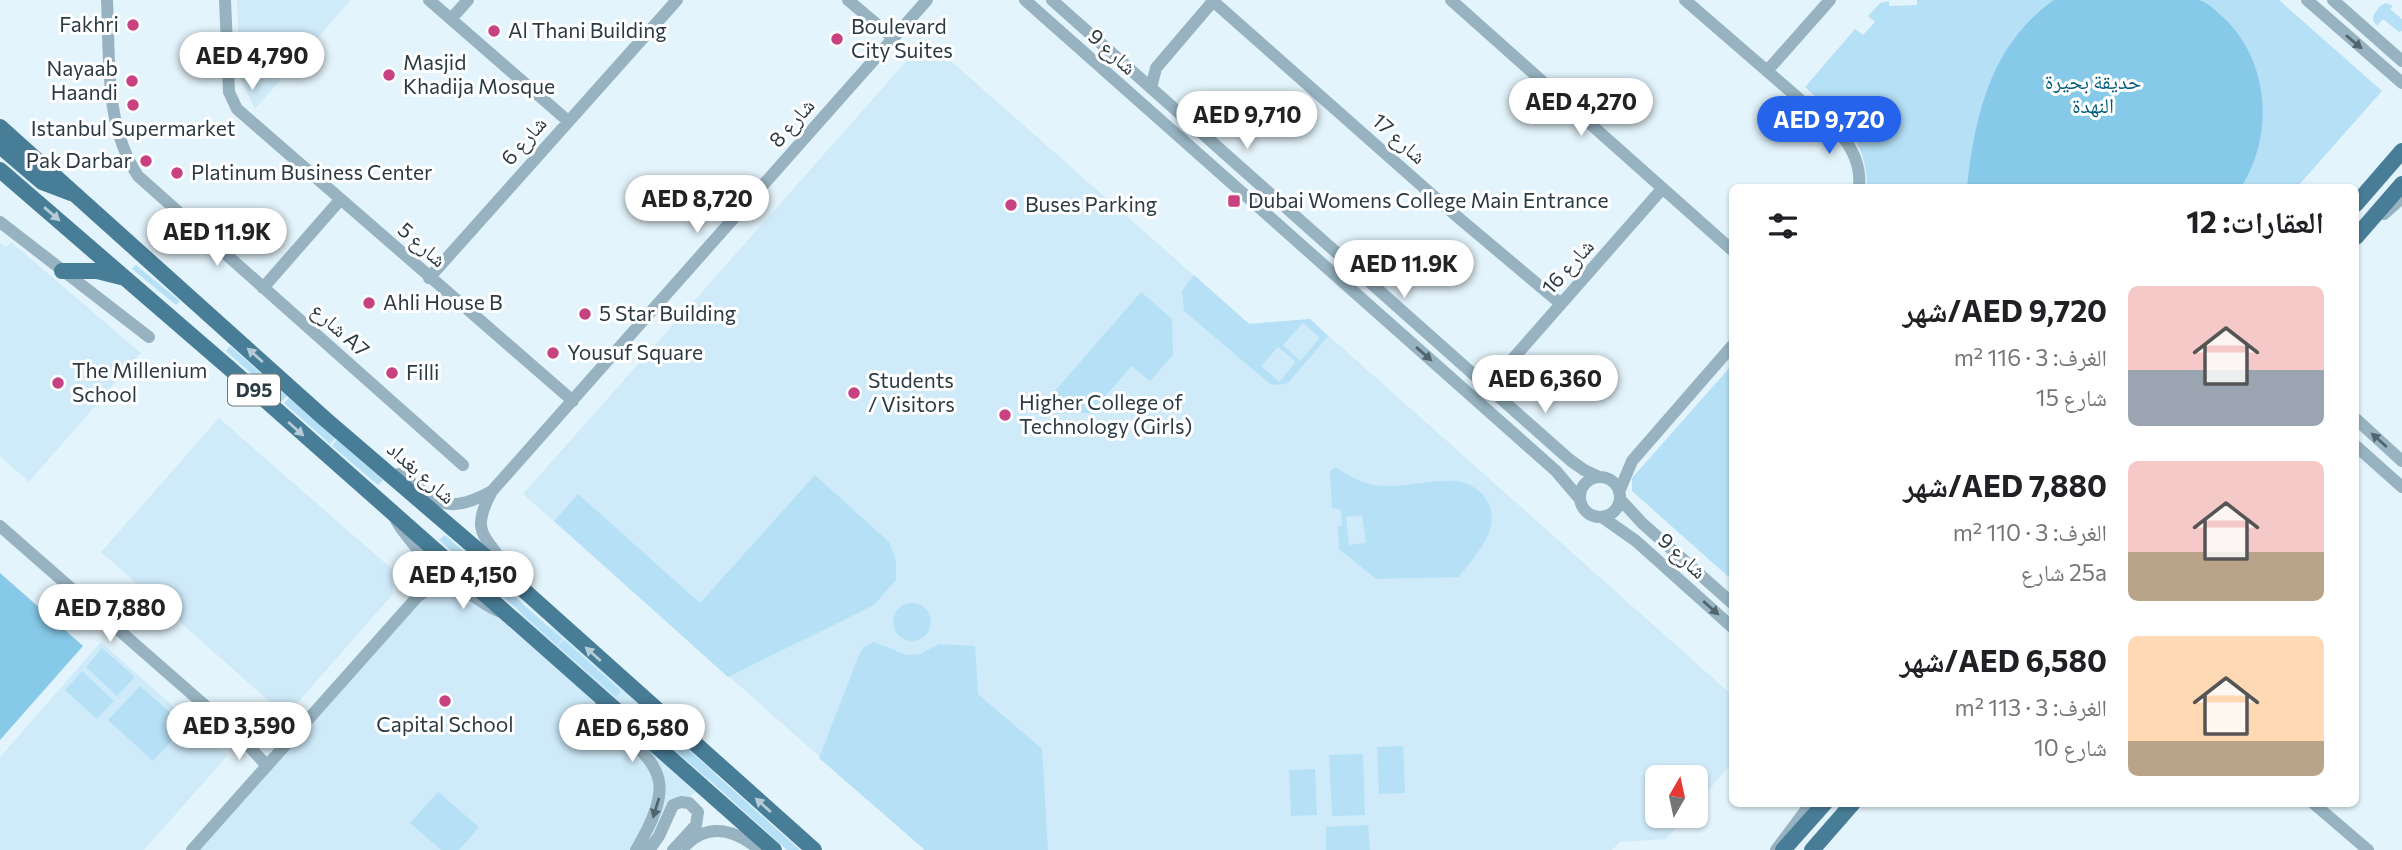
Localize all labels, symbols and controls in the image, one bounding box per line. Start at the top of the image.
place label: Fakhri [59,11,119,36]
place label: Boulevard City Suites [851,13,953,62]
marker: Fakhri [125,17,141,33]
place label: Al Thani Building [508,17,667,42]
marker: Al Thani Building [486,23,502,39]
street label: شارع 9 [1082,23,1142,81]
marker: Boulevard City Suites [829,31,845,47]
pin: AED 4,790 [172,32,332,92]
one-way arrow [2346,34,2363,49]
text: AED 4,790 [195,41,309,69]
place label: Masjid Khadija Mosque [403,49,555,98]
place label: Nayaab Haandi [46,55,118,104]
marker: Masjid Khadija Mosque [381,67,397,83]
park label: حديقة بحيرة النهدة [2045,68,2141,118]
marker: Nayaab Haandi [124,73,140,89]
pin: AED 4,270 [1501,78,1661,138]
text: AED 4,270 [1525,87,1637,115]
street label: شارع 8 [763,92,820,153]
pin: AED 9,710 [1167,92,1327,151]
pin: AED 9,720 [1749,96,1909,156]
marker: Istanbul Supermarket [125,97,141,113]
text: AED 9,710 [1192,100,1302,128]
text: AED 9,720 [1773,105,1885,133]
street label: شارع 17 [1367,107,1432,170]
street label: شارع 6 [495,110,552,171]
place label: Istanbul Supermarket [31,115,235,140]
place label: Pak Darbar [26,147,132,172]
marker: Pak Darbar [138,153,154,169]
place label: Platinum Business Center [191,159,432,184]
marker: Platinum Business Center [169,165,185,181]
pin: AED 8,720 [617,176,777,235]
text: AED 8,720 [641,184,753,212]
place label: Dubai Womens College Main Entrance [1248,187,1609,212]
place label: Buses Parking [1025,191,1157,216]
marker: Dubai Womens College Main Entrance [1226,193,1242,209]
marker: Buses Parking [1003,197,1019,213]
text: العقارات: 12 [2186,202,2324,239]
one-way arrow [43,206,60,221]
icon: filters [1764,207,1802,245]
pin: AED 11.9K [137,208,297,268]
street label: شارع 5 [392,216,452,273]
text: AED 11.9K [163,217,271,245]
street label: شارع 16 [1536,233,1600,300]
pin: AED 11.9K [1324,240,1484,300]
text: AED 11.9K [1350,249,1458,277]
place label: Ahli House B [383,289,503,314]
text: AED 9,720/شهر [1903,291,2107,328]
marker: Ahli House B [361,295,377,311]
street label: شارع A7 [305,296,375,363]
place label: 5 Star Building [599,300,736,325]
marker: 5 Star Building [577,306,593,322]
icon: home [2184,314,2268,398]
place label: Yousuf Square [567,339,703,364]
text: الغرف: 3 · 116 m² [1954,343,2107,371]
marker: Yousuf Square [545,345,561,361]
one-way arrow [1415,346,1433,362]
one-way arrow [246,347,264,363]
pin: AED 6,360 [1465,356,1625,415]
place label: The Millenium School [72,357,207,406]
place label: Filli [406,359,440,384]
text: AED 6,360 [1488,364,1602,392]
marker: Filli [384,365,400,381]
place label: Students / Visitors [868,367,955,416]
road number: D95 [228,374,280,406]
marker: The Millenium School [50,375,66,391]
text: شارع 15 [2036,383,2107,411]
marker: Students / Visitors [846,385,862,401]
place label: Higher College of Technology (Girls) [1019,389,1192,438]
marker: Higher College of Technology (Girls) [997,407,1013,423]
one-way arrow [288,420,305,436]
one-way arrow [2370,432,2388,448]
street label: شارع بغداد [382,436,461,510]
text: AED 7,880/شهر [1903,466,2107,503]
icon: home [2184,489,2268,573]
text: الغرف: 3 · 110 m² [1953,518,2107,546]
street label: شارع 9 [1652,527,1712,585]
pin: AED 4,150 [383,552,543,611]
text: 25a شارع [2021,558,2107,586]
text: AED 4,150 [409,560,517,588]
pin: AED 7,880 [30,584,190,644]
text: AED 7,880 [54,593,166,621]
one-way arrow [1702,599,1719,615]
text: AED 6,580/شهر [1900,641,2107,678]
one-way arrow [585,646,602,662]
icon: home [2184,664,2268,748]
marker: Capital School [437,693,453,709]
text: الغرف: 3 · 113 m² [1955,693,2107,721]
pin: AED 3,590 [159,702,319,762]
pin: AED 6,580 [552,704,712,764]
text: AED 3,590 [182,711,296,739]
place label: Capital School [376,711,514,736]
text: AED 6,580 [575,713,689,741]
text: شارع 10 [2034,733,2107,761]
north arrow [1645,765,1708,828]
map controls [1645,765,1708,828]
one-way arrow [754,797,772,813]
one-way arrow [650,798,661,819]

